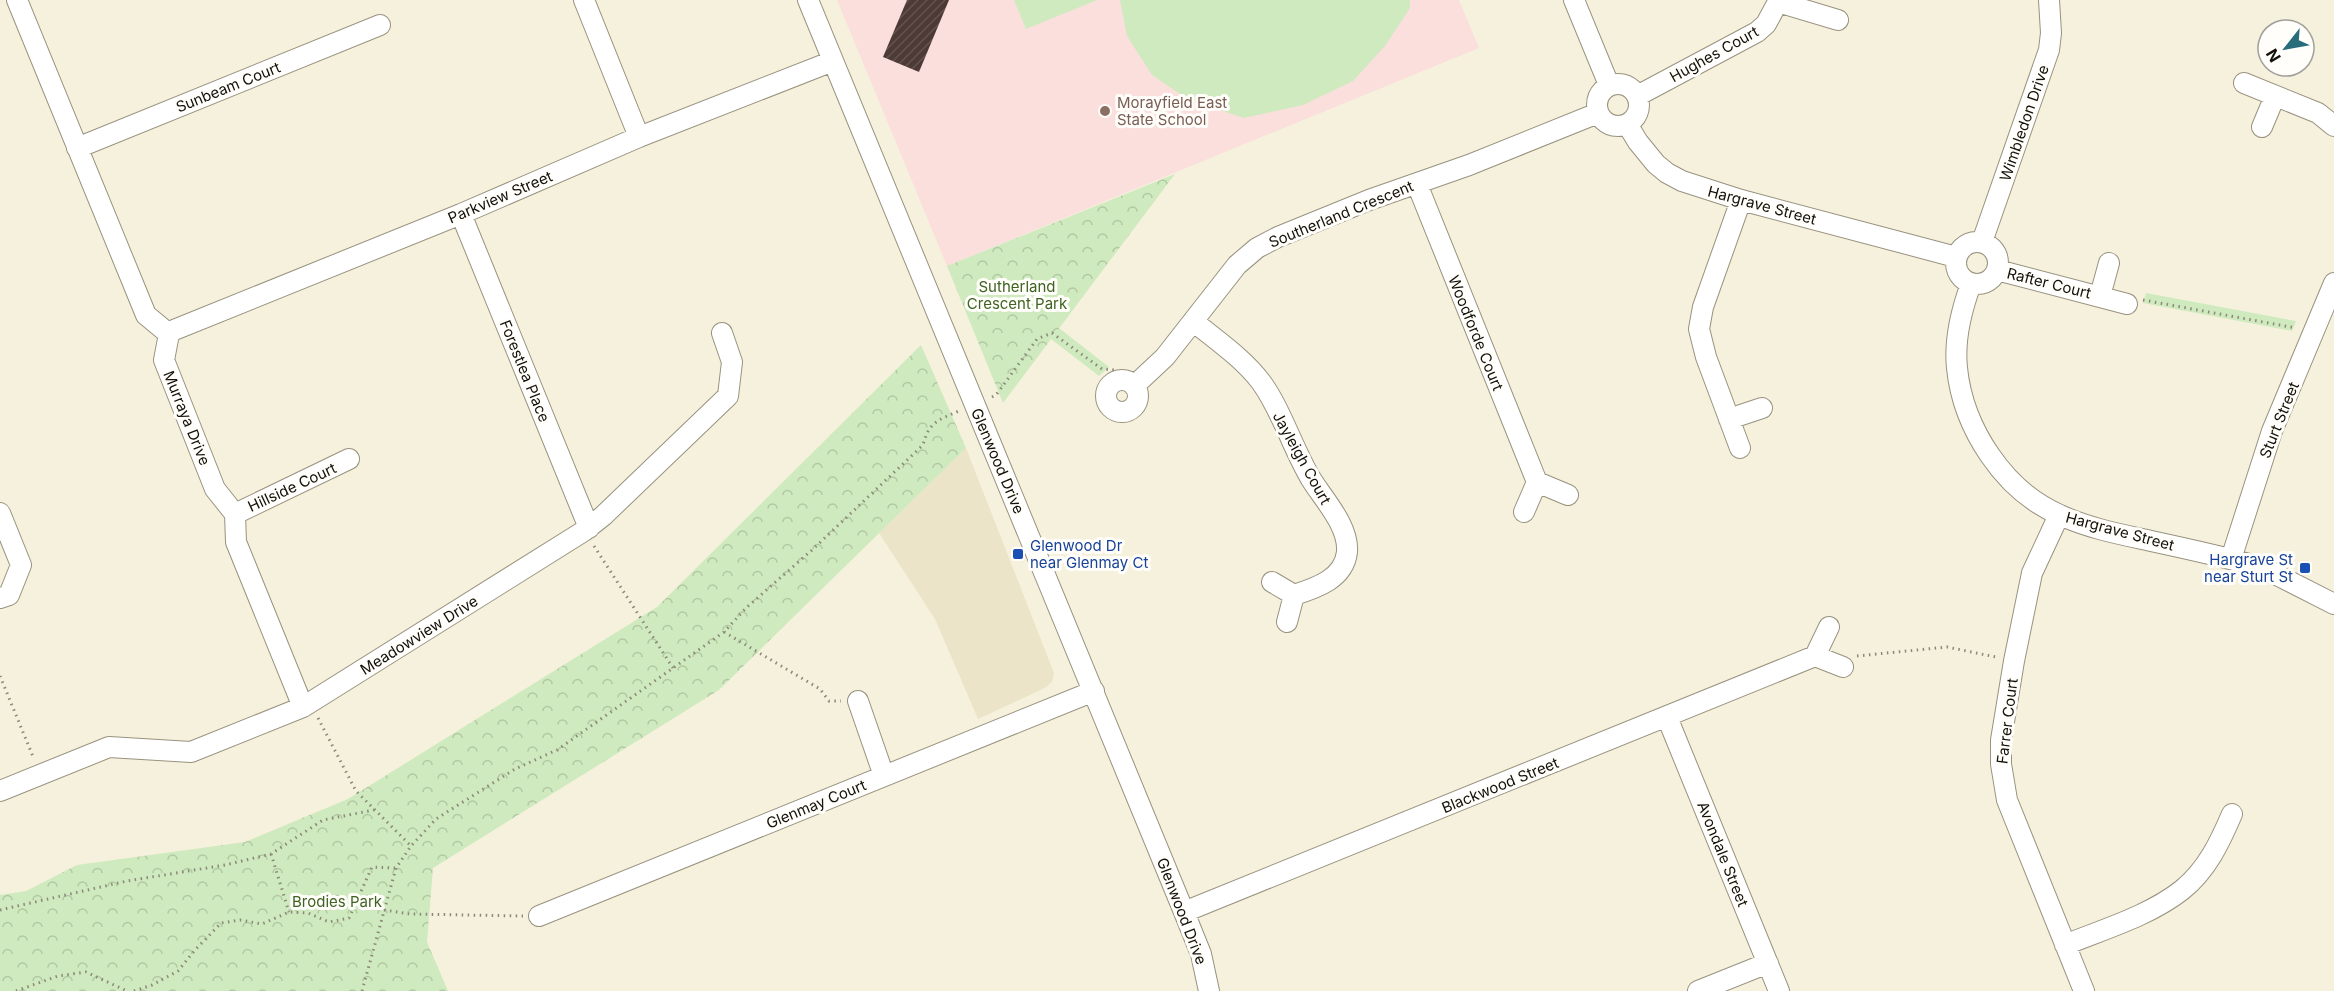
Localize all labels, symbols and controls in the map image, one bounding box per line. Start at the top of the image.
north arrow [2256,18,2316,78]
street label: Hughes Court [1666,22,1762,86]
text: N [2261,45,2285,66]
street label: Sunbeam Court [173,57,283,117]
street label: Wimbledon Drive [1995,62,2053,184]
place label: Morayfield East State School [1117,93,1227,129]
marker: Morayfield East State School [1098,104,1112,118]
street label: Parkview Street [445,166,555,228]
street label: Southerland Crescent [1266,176,1416,252]
street label: Hargrave Street [1706,181,1818,229]
street label: Rafter Court [2005,263,2093,303]
street label: Woodforde Court [1444,273,1508,393]
park label: Sutherland Crescent Park [967,277,1068,313]
street label: Forestlea Place [496,317,554,425]
street label: Murraya Drive [159,368,215,468]
street label: Sturt Street [2255,379,2303,461]
street label: Glenwood Drive [967,405,1029,517]
street label: Jayleigh Court [1269,408,1335,508]
street label: Hillside Court [245,458,339,516]
street label: Hargrave Street [2064,507,2176,555]
place label: Glenwood Dr near Glenmay Ct [1030,536,1148,572]
marker: Glenwood Dr near Glenmay Ct [1011,547,1025,561]
place label: Hargrave St near Sturt St [2204,550,2293,586]
marker: Hargrave St near Sturt St [2298,561,2312,575]
street label: Meadowview Drive [357,591,481,679]
street label: Farrer Court [1992,677,2022,765]
street label: Blackwood Street [1439,753,1561,817]
street label: Glenmay Court [763,775,869,833]
street label: Avondale Street [1693,799,1753,909]
street label: Glenwood Drive [1153,855,1211,967]
park label: Brodies Park [292,892,383,911]

